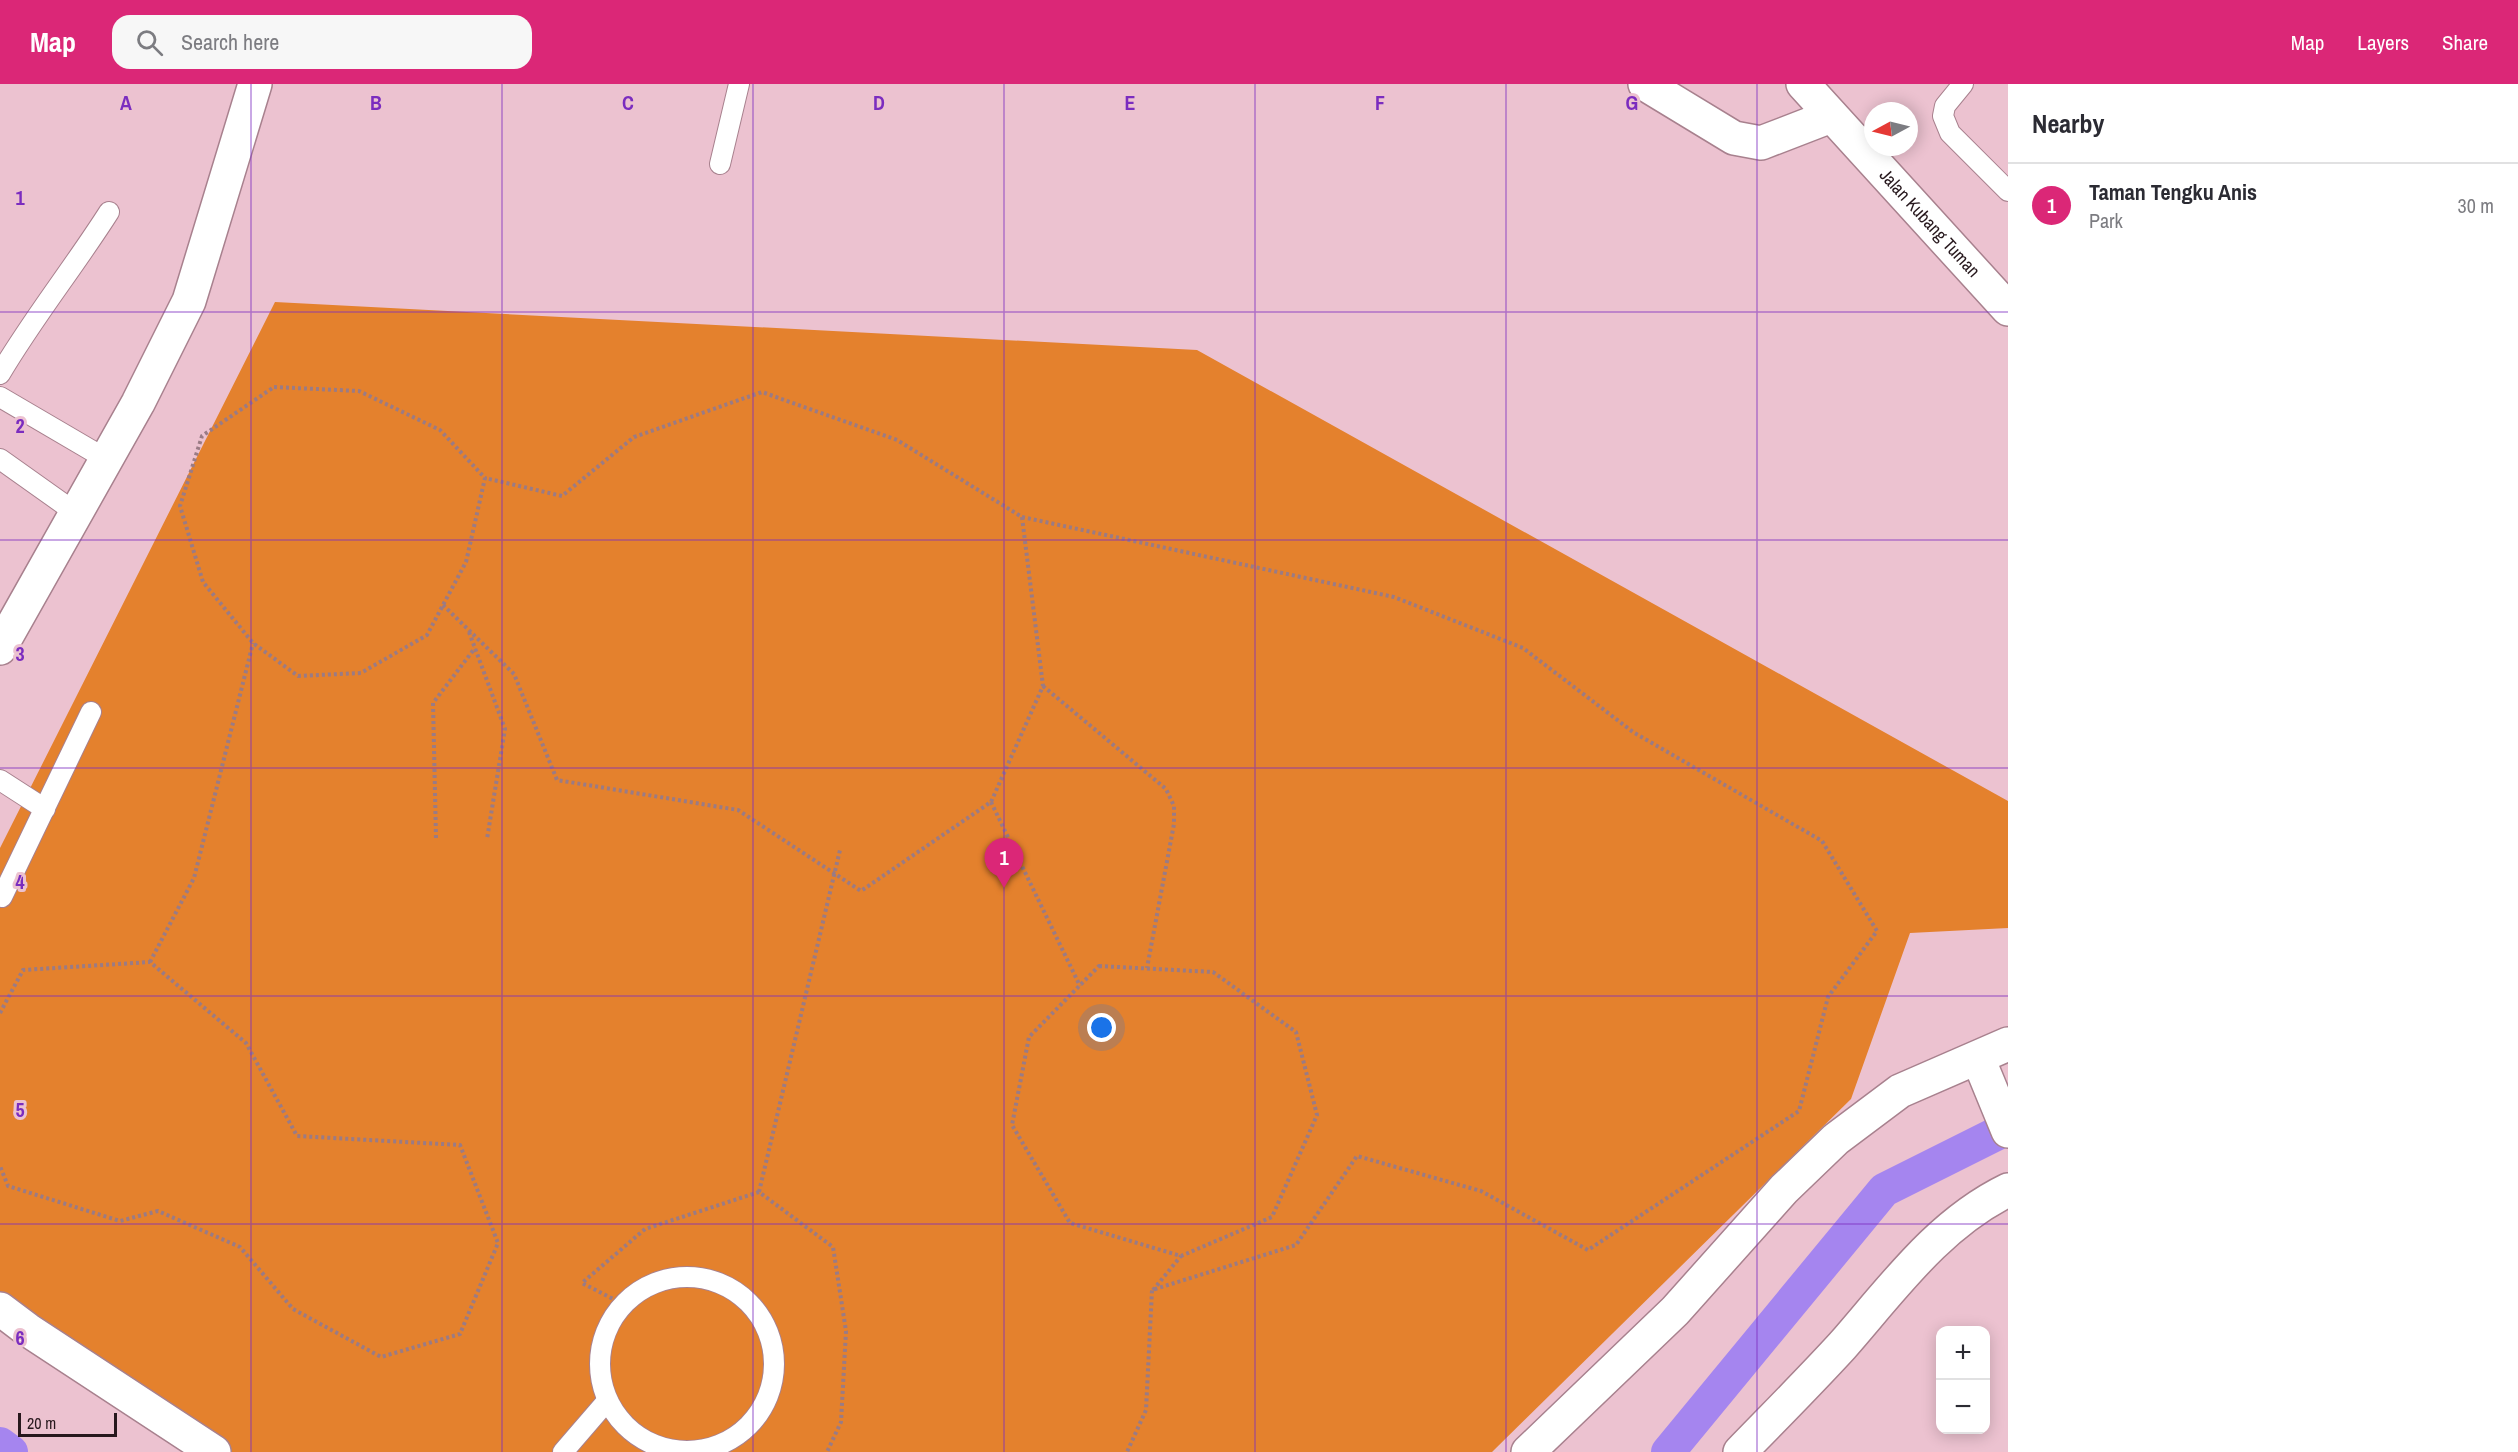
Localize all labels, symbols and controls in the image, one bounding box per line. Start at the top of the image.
search box [112,15,532,69]
text: Map [30,23,76,61]
icon: search [133,26,166,59]
text: Search here [181,27,279,57]
text: Map [2291,28,2324,57]
text: Layers [2357,28,2409,57]
text: Share [2442,28,2488,57]
text: A [120,89,132,116]
text: B [370,89,382,116]
text: C [622,89,634,116]
text: D [873,89,885,116]
text: E [1125,89,1136,116]
text: F [1375,89,1385,116]
text: G [1626,89,1638,116]
north arrow [1864,102,1918,156]
text: Nearby [2032,106,2104,141]
street label: Jalan Kubang Tuman [1874,163,1986,282]
text: Taman Tengku Anis [2089,177,2257,207]
text: 1 [15,184,25,211]
text: 1 [2047,192,2056,219]
text: 30 m [2458,192,2494,219]
text: Park [2089,207,2123,234]
text: 2 [15,412,25,439]
text: 3 [15,640,25,667]
pin: 1 [984,838,1024,888]
text: 4 [15,868,25,895]
your location [1087,1013,1116,1042]
text: 5 [15,1096,25,1123]
text: 6 [15,1324,25,1351]
map controls [1936,1326,1990,1434]
button: + [1936,1326,1990,1380]
button: − [1936,1380,1990,1434]
scale bar [18,1410,117,1438]
text: 20 m [27,1412,56,1434]

